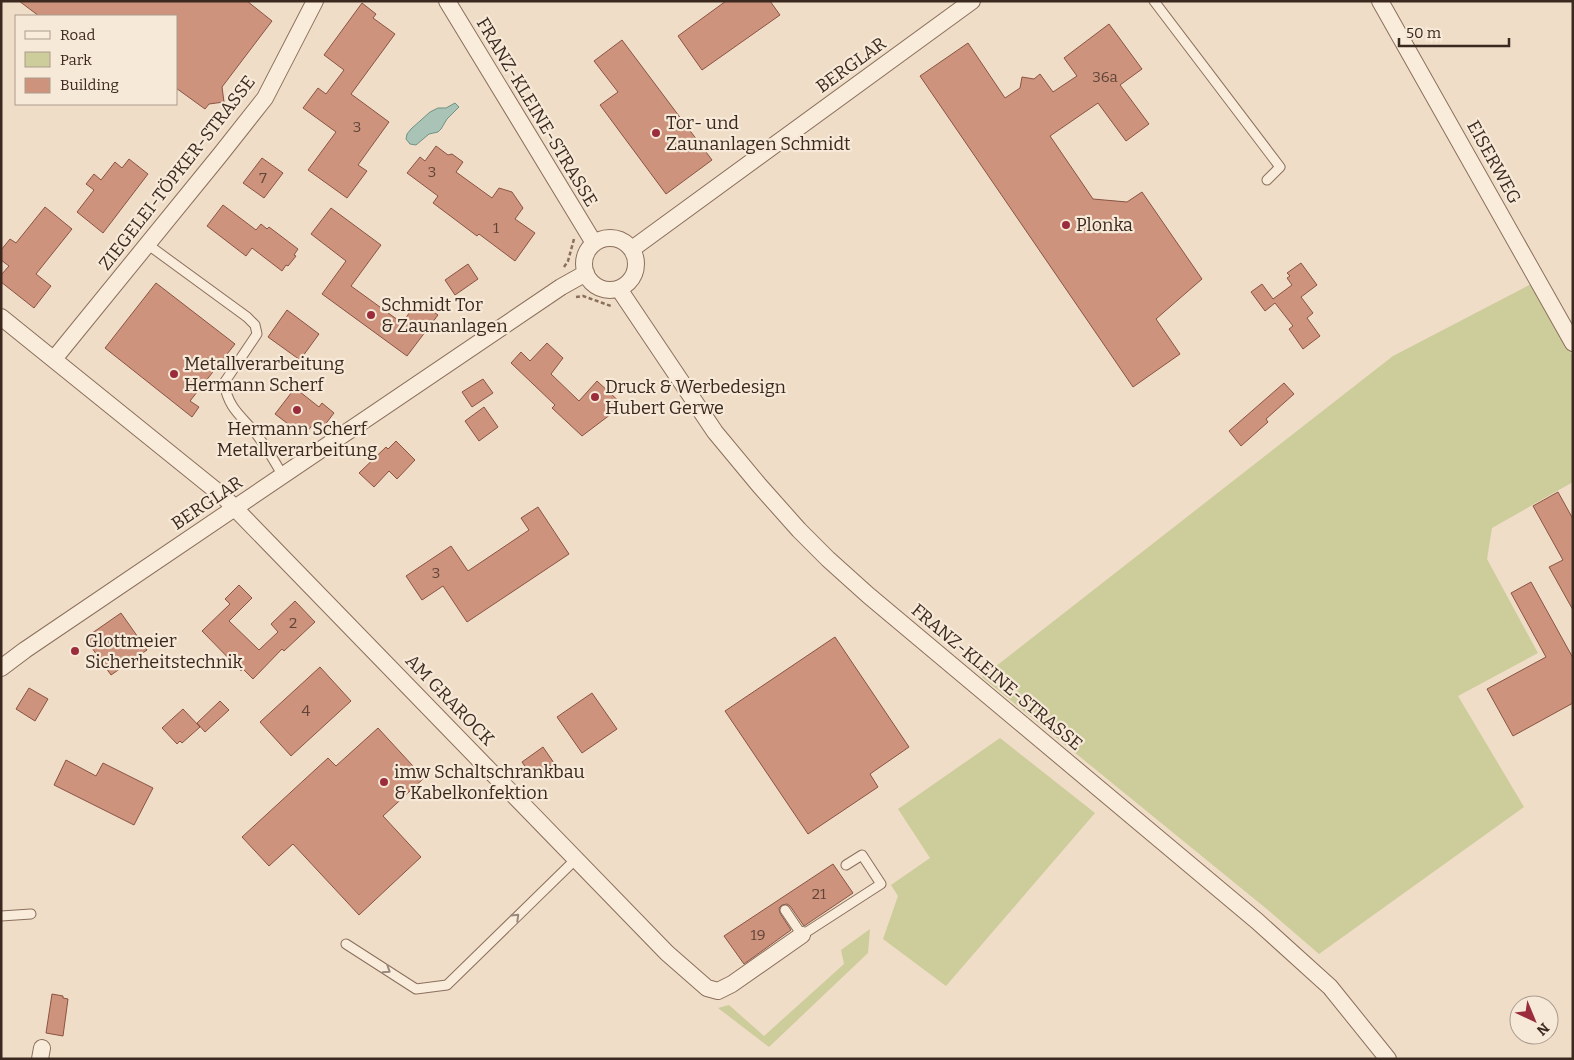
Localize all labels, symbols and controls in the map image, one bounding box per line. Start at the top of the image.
street label: FRANZ-KLEINE-STRASSE [472,13,602,211]
legend [15,15,178,105]
scale bar [1399,15,1509,47]
text: 50 m [1406,24,1442,42]
text: Road [60,26,95,44]
street label: BERGLAR [812,32,890,98]
text: Park [60,51,92,69]
house number: 36a [1092,68,1118,86]
street label: ZIEGELEI-TÖPKER-STRASSE [94,71,260,275]
text: Building [60,76,119,94]
place label: Tor- und Zaunanlagen Schmidt [666,112,851,155]
street label: EISERWEG [1462,117,1526,207]
house number: 3 [353,118,361,136]
marker: Tor- und Zaunanlagen Schmidt [650,127,662,139]
house number: 3 [428,163,436,181]
house number: 7 [259,169,267,187]
place label: Plonka [1076,214,1133,236]
house number: 1 [493,219,499,237]
marker: Plonka [1060,219,1072,231]
place label: Schmidt Tor & Zaunanlagen [381,294,508,337]
marker: Schmidt Tor & Zaunanlagen [365,309,377,321]
place label: Metallverarbeitung Hermann Scherf [184,353,344,396]
marker: Metallverarbeitung Hermann Scherf [168,368,180,380]
place label: Druck & Werbedesign Hubert Gerwe [605,376,787,419]
marker: Druck & Werbedesign Hubert Gerwe [589,391,601,403]
marker: Hermann Scherf Metallverarbeitung [291,404,303,416]
place label: Hermann Scherf Metallverarbeitung [217,418,377,461]
street label: BERGLAR [167,471,247,535]
house number: 3 [432,564,440,582]
street label: FRANZ-KLEINE-STRASSE [907,599,1087,755]
house number: 2 [289,614,297,632]
place label: Glottmeier Sicherheitstechnik [85,630,243,673]
marker: Glottmeier Sicherheitstechnik [69,645,81,657]
street label: AM GRAROCK [401,650,499,750]
house number: 4 [302,702,311,720]
place label: imw Schaltschrankbau & Kabelkonfektion [394,761,585,804]
marker: imw Schaltschrankbau & Kabelkonfektion [378,776,390,788]
house number: 21 [812,885,826,903]
one-way arrow [510,914,519,923]
house number: 19 [751,926,765,944]
one-way arrow [382,964,391,974]
north arrow [1509,995,1559,1045]
text: N [1533,1019,1552,1039]

